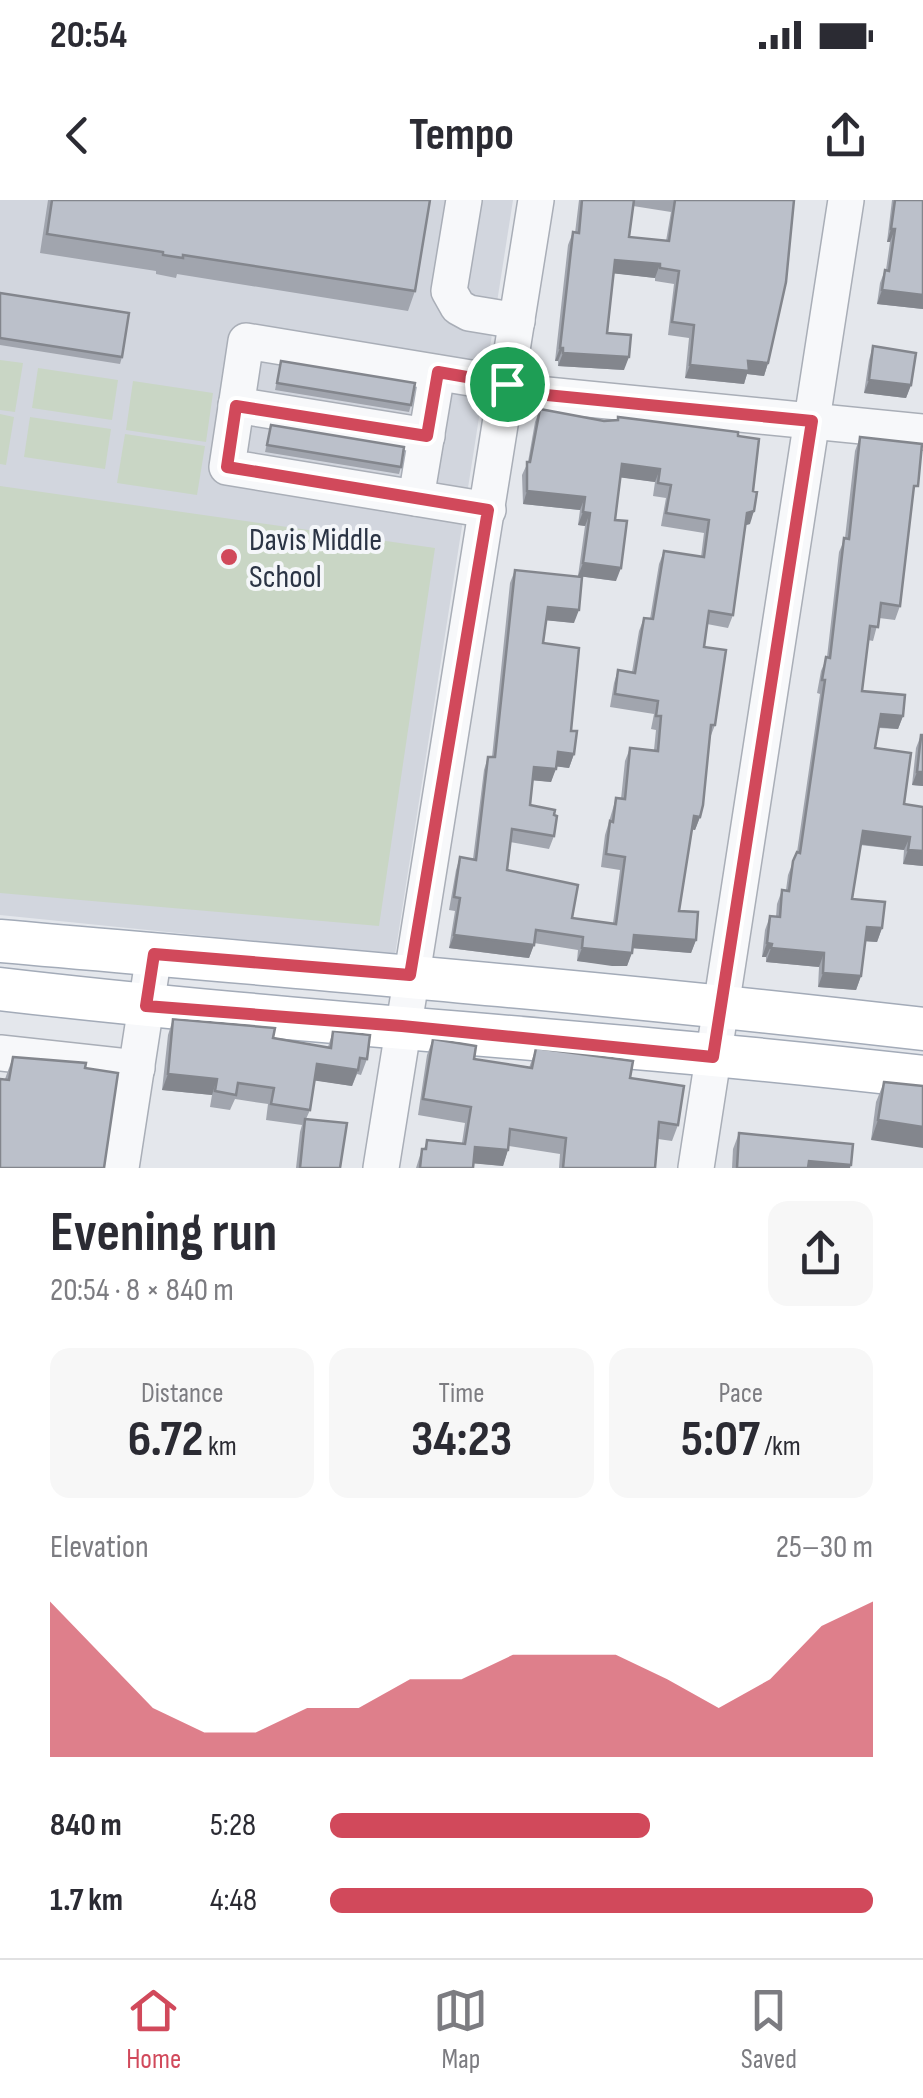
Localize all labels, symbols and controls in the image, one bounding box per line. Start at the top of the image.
text: 20:54 [50,13,127,58]
icon: back [50,108,105,163]
text: Tempo [409,108,514,163]
icon: share [818,108,873,163]
pin [465,342,550,427]
icon: arrive [480,357,535,412]
place label: Davis Middle School [249,521,382,597]
marker: Davis Middle School [218,546,240,568]
text: Evening run [50,1200,277,1267]
button: share [768,1201,873,1306]
text: 20:54 · 8 × 840 m [50,1271,234,1310]
text: Distance [141,1377,223,1410]
text: Time [439,1377,484,1410]
text: Pace [719,1377,763,1410]
text: 6.72 [128,1410,204,1470]
text: 34:23 [411,1410,512,1470]
text: 5:07 [681,1410,760,1470]
text: km [204,1430,237,1463]
text: /km [760,1430,801,1463]
text: Elevation [50,1528,149,1567]
text: 25–30 m [776,1528,873,1567]
text: 840 m [50,1806,122,1845]
text: 5:28 [210,1806,256,1845]
text: 1.7 km [50,1881,123,1920]
text: 4:48 [210,1881,257,1920]
tab: Home [126,1983,181,2076]
tab: Map [433,1983,488,2076]
tab: Saved [741,1983,797,2076]

